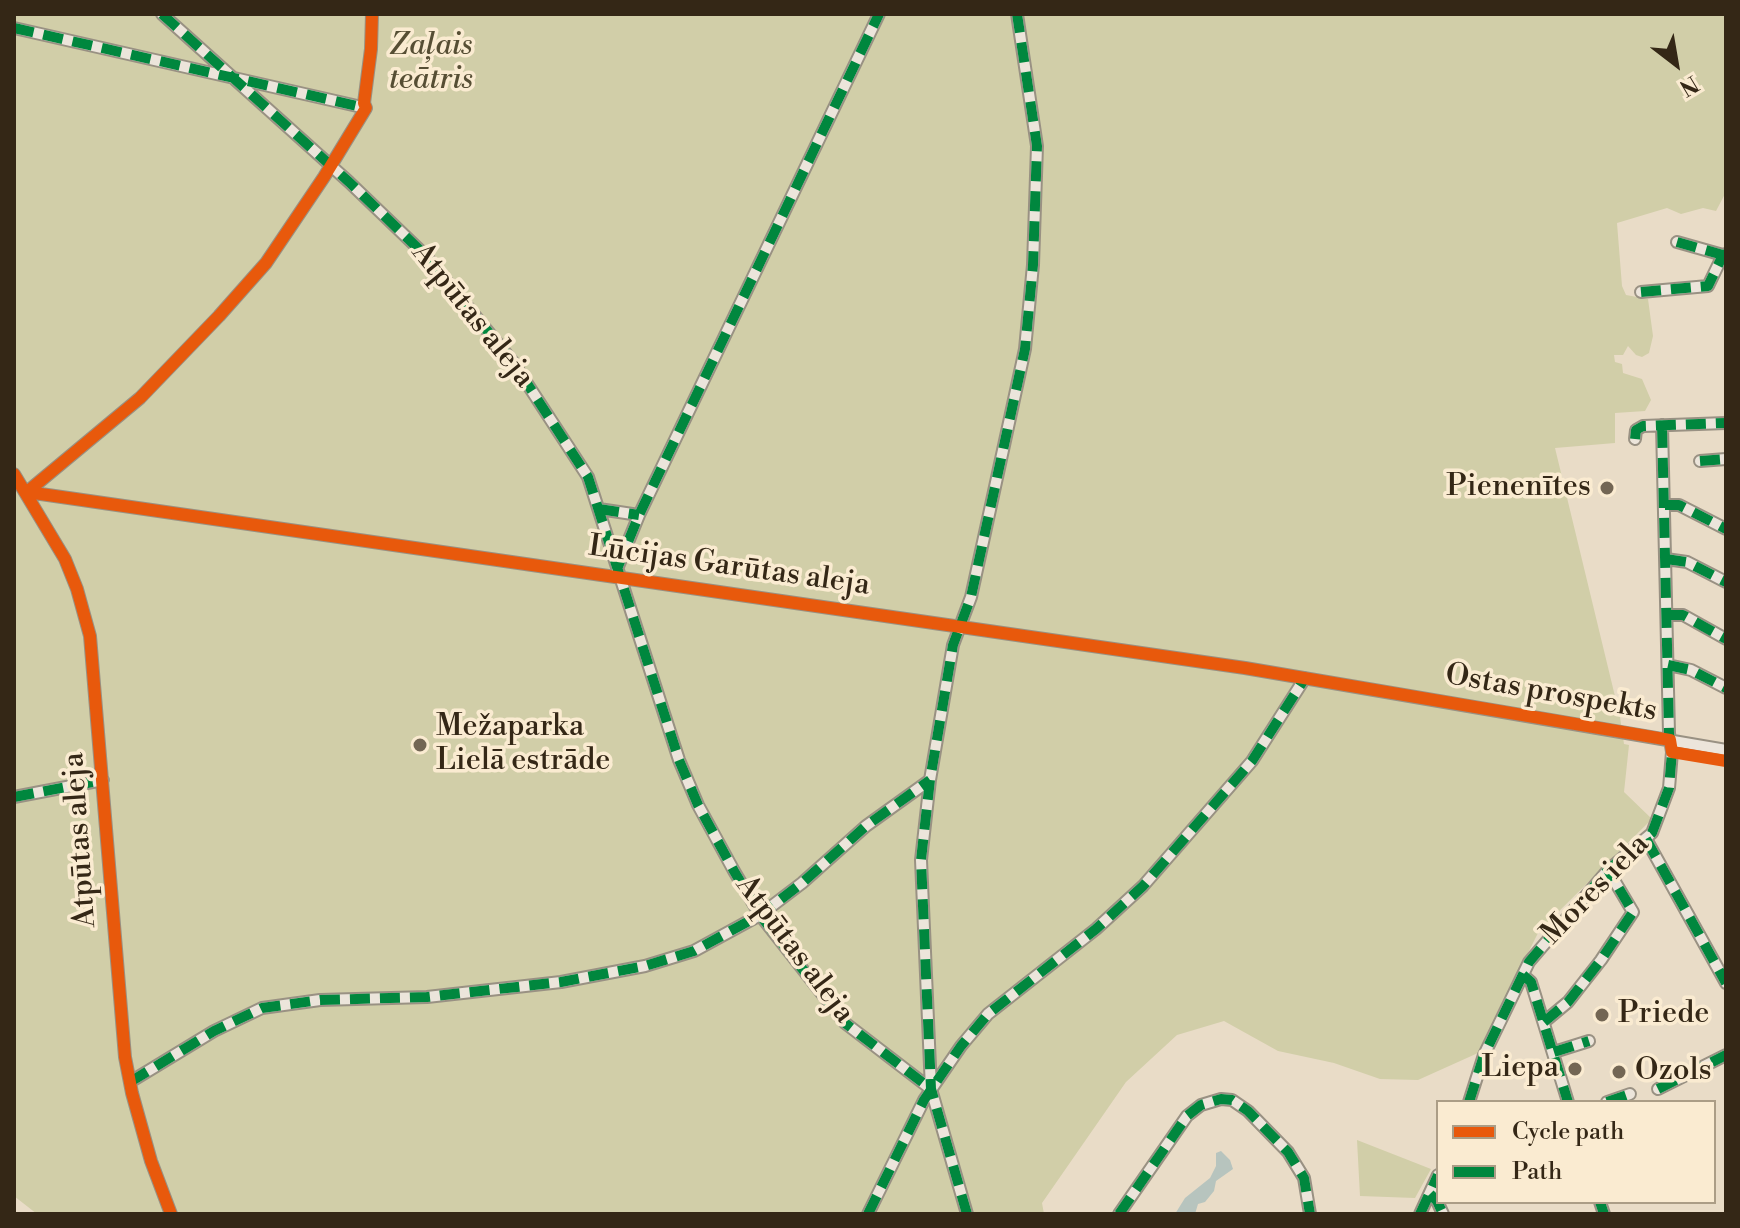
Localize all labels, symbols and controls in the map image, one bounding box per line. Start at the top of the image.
north arrow [1636,24,1716,104]
park label: Zaļais teātris [389,29,473,100]
text: N [1674,69,1703,101]
street label: Atpūtas aleja [403,236,541,396]
place label: Pienenītes [1446,470,1591,506]
marker: Pienenītes [1598,479,1616,497]
street label: Lūcijas Garūtas aleja [586,529,872,605]
street label: Ostas prospekts [1442,658,1660,730]
place label: Mežaparka Lielā estrāde [436,710,611,780]
marker: Mežaparka Lielā estrāde [411,736,429,754]
street label: Atpūtas aleja [57,751,105,929]
street label: Mores iela [1535,827,1657,953]
street label: Atpūtas aleja [727,869,861,1031]
place label: Priede [1618,997,1709,1033]
marker: Priede [1593,1006,1611,1024]
place label: Liepa [1482,1051,1559,1087]
place label: Ozols [1635,1054,1712,1090]
marker: Liepa [1566,1060,1584,1078]
marker: Ozols [1610,1063,1628,1081]
legend [1436,1100,1716,1204]
text: Cycle path [1512,1117,1624,1147]
text: Path [1512,1157,1562,1187]

